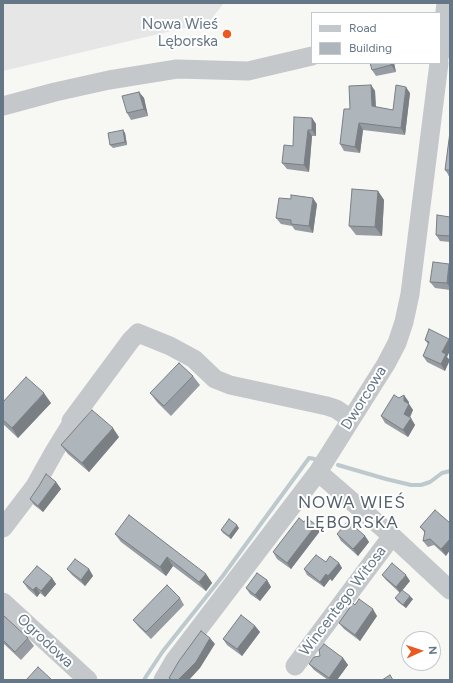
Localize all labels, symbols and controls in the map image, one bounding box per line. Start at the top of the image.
legend [311,12,441,64]
place label: Nowa Wieś Lęborska [142,16,218,51]
text: Road [349,21,377,35]
marker: Nowa Wieś Lęborska [221,28,233,40]
text: Building [349,41,392,55]
street label: Dworcowa [337,363,391,433]
district label: NOWA WIEŚ LĘBORSKA [298,493,406,533]
street label: Wincentego Witosa [296,543,390,659]
street label: Ogrodowa [13,610,77,672]
north arrow [401,631,441,671]
text: N [426,646,439,655]

